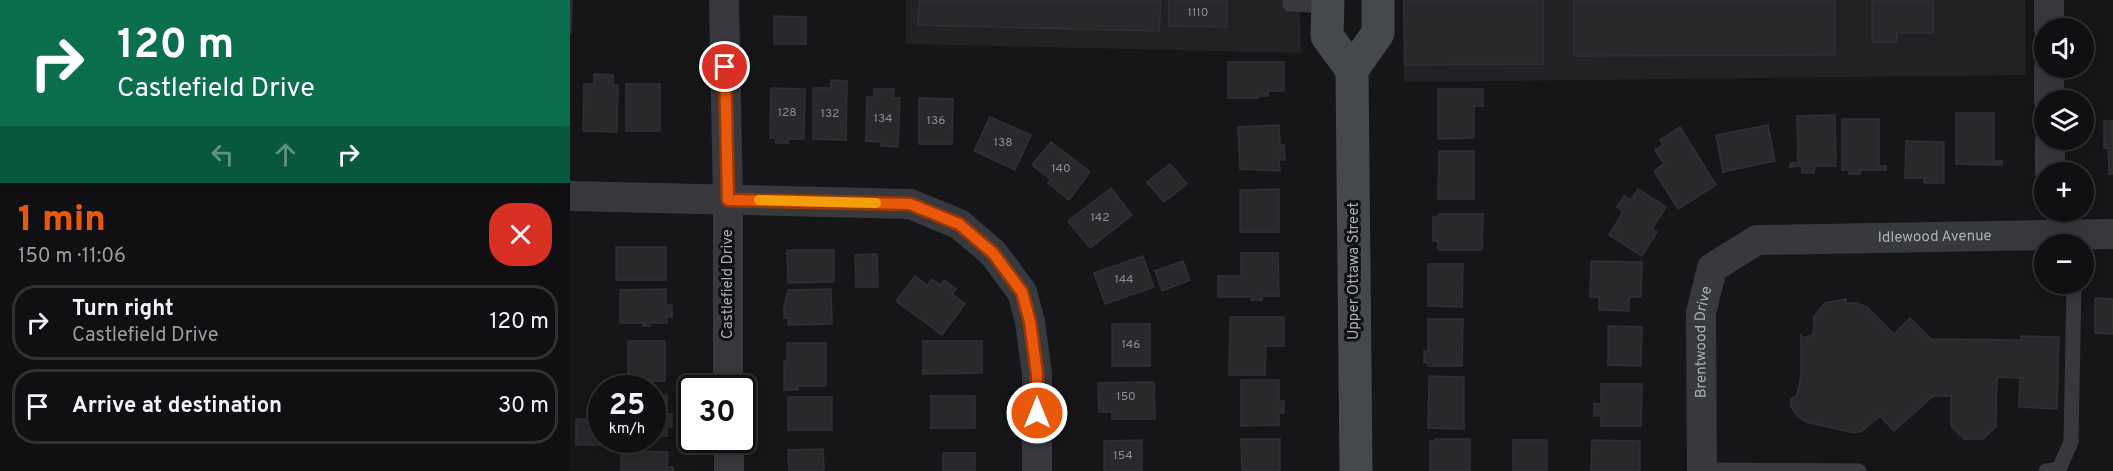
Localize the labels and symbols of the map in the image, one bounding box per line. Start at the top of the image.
house number: 1110 [1187,5,1209,21]
pin [699,41,750,92]
house number: 128 [777,105,797,121]
house number: 132 [821,106,839,122]
house number: 134 [873,111,893,127]
house number: 136 [927,113,945,129]
house number: 138 [993,135,1013,151]
house number: 140 [1051,161,1071,177]
street label: Upper Ottawa Street [1345,202,1364,340]
house number: 142 [1090,210,1110,226]
street label: Idlewood Avenue [1878,227,1992,247]
street label: Castlefield Drive [719,229,738,339]
house number: 144 [1114,272,1134,288]
street label: Brentwood Drive [1691,284,1717,398]
house number: 146 [1122,337,1140,353]
speed limit sign: 30 [678,375,756,453]
position arrow [1005,381,1069,445]
house number: 150 [1116,389,1136,405]
house number: 154 [1113,448,1133,464]

